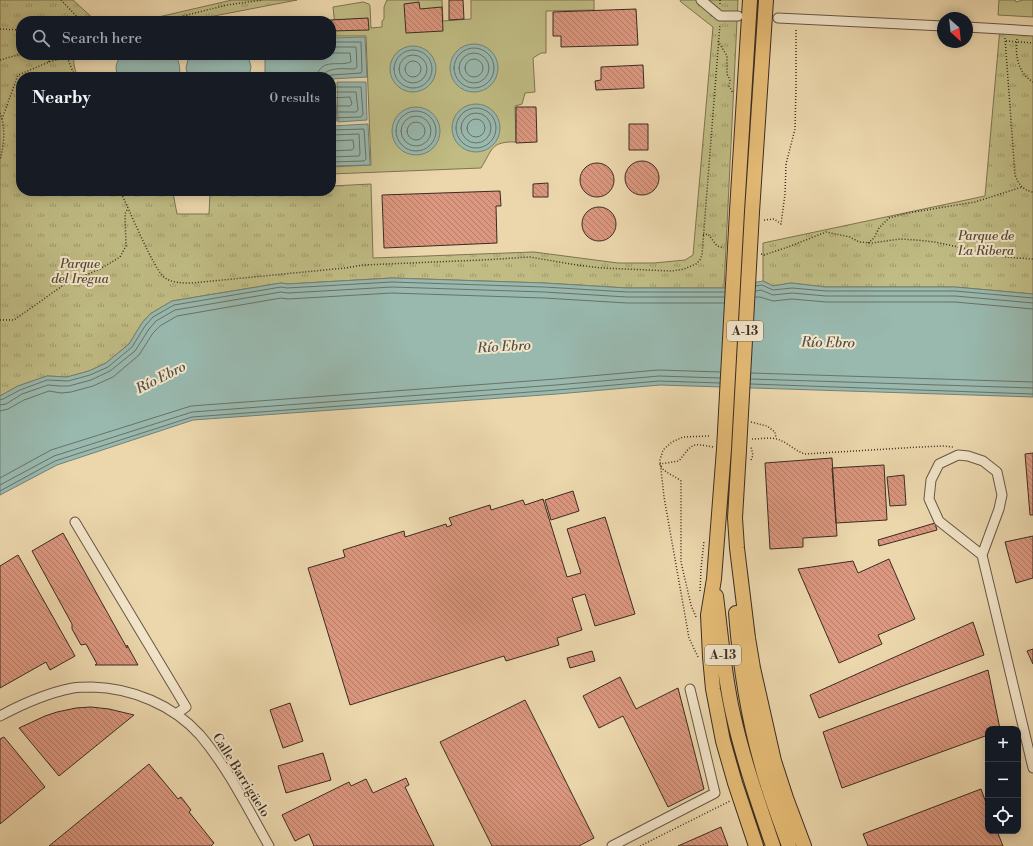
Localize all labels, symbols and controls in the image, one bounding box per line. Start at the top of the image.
north arrow [937,12,973,48]
search box [16,16,336,60]
icon: search [30,27,52,49]
text: Search here [62,29,142,48]
text: Nearby [32,87,91,109]
text: 0 results [269,90,320,106]
park label: Parque de La Ribera [957,228,1015,259]
park label: Parque del Iregua [51,256,110,287]
road number: A-13 [727,321,763,341]
water label: Río Ebro [800,334,855,352]
water label: Río Ebro [476,337,531,357]
water label: Río Ebro [132,358,189,399]
road number: A-13 [705,645,741,665]
map controls [985,726,1021,834]
button: + [985,726,1021,762]
street label: Calle Barrigüelo [209,730,273,820]
button: − [985,762,1021,798]
button: locate [985,798,1021,834]

